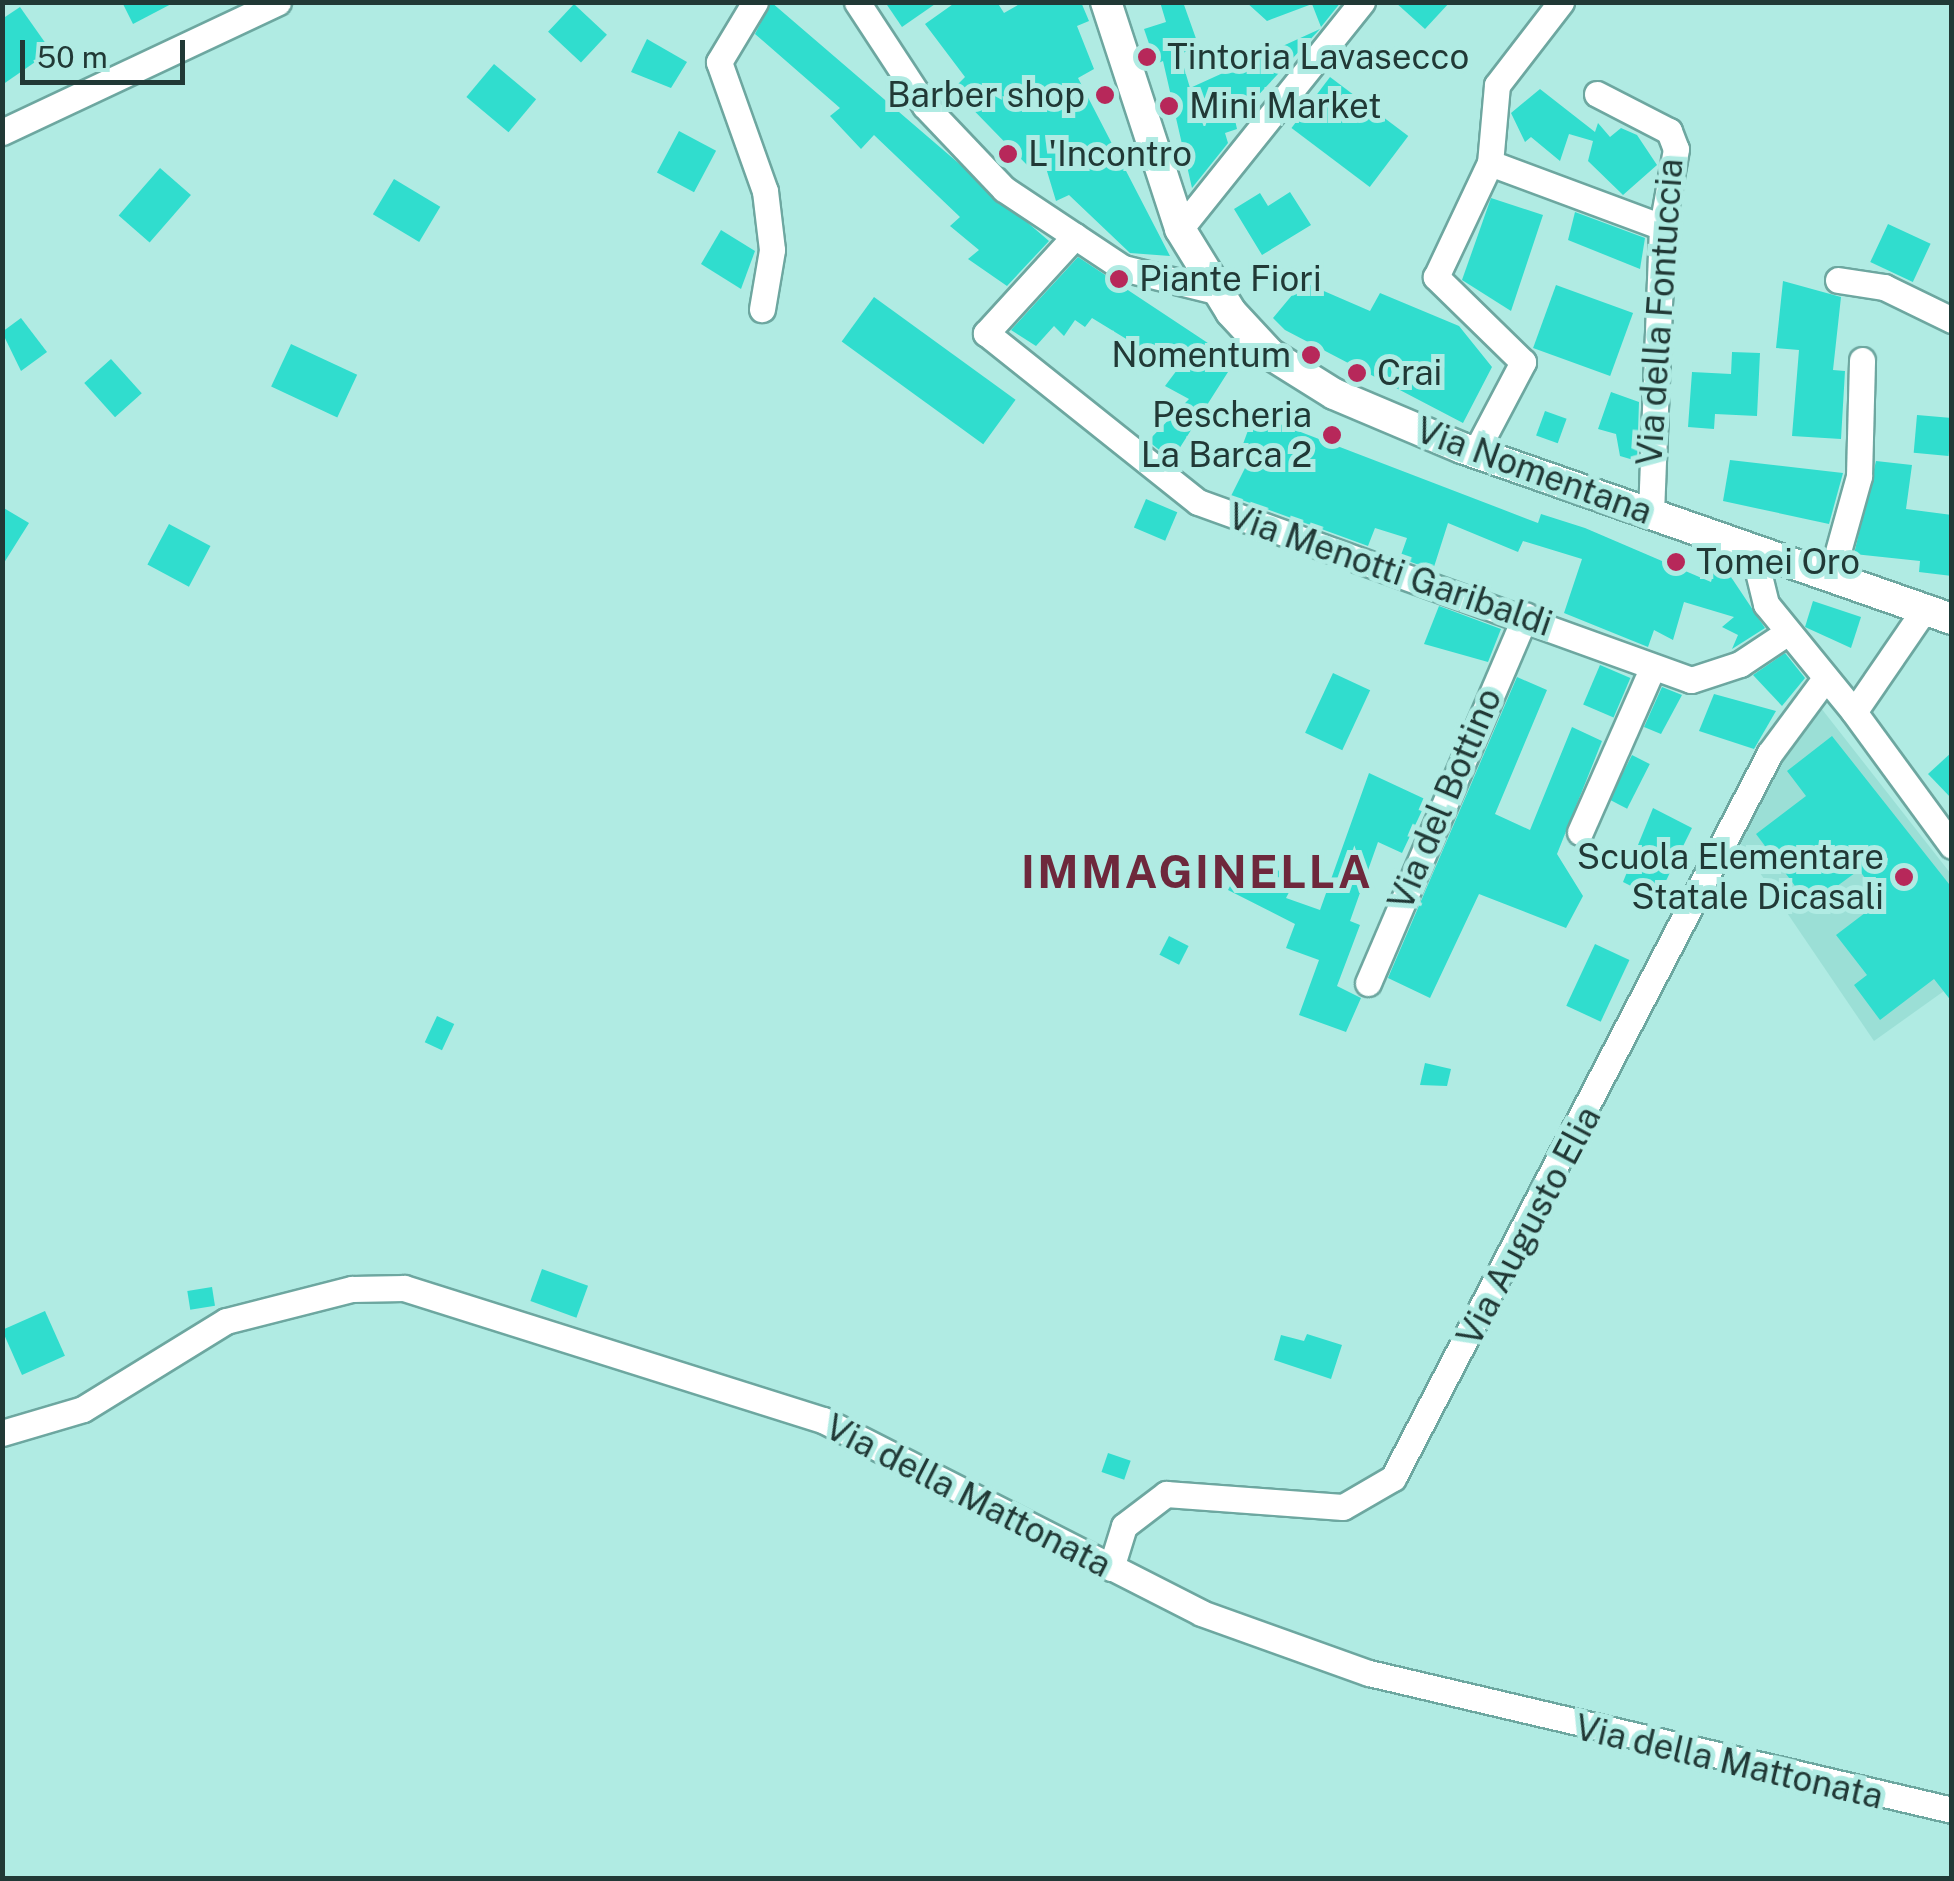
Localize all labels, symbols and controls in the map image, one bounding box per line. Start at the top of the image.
scale bar [25,20,190,82]
place label: Tintoria Lavasecco [1167,36,1469,78]
text: 50 m [37,39,108,75]
marker: Tintoria Lavasecco [1136,46,1158,68]
place label: Barber shop [887,74,1085,116]
marker: Barber shop [1094,84,1116,106]
place label: Mini Market [1189,85,1382,127]
marker: Mini Market [1158,95,1180,117]
place label: L'Incontro [1028,133,1192,175]
marker: L'Incontro [997,143,1019,165]
street label: Via della Fontuccia [1628,157,1692,467]
place label: Piante Fiori [1139,258,1322,300]
marker: Piante Fiori [1108,268,1130,290]
place label: Nomentum [1111,334,1291,376]
marker: Nomentum [1300,344,1322,366]
place label: Crai [1377,352,1442,394]
marker: Crai [1346,362,1368,384]
place label: Pescheria La Barca 2 [1141,394,1312,476]
street label: Via Nomentana [1410,409,1658,533]
marker: Pescheria La Barca 2 [1321,424,1343,446]
street label: Via Menotti Garibaldi [1223,495,1557,645]
place label: Tomei Oro [1696,541,1860,583]
marker: Tomei Oro [1665,551,1687,573]
street label: Via del Bottino [1379,682,1511,916]
place label: Scuola Elementare Statale Dicasali [1577,836,1884,918]
district label: IMMAGINELLA [1021,845,1373,899]
marker: Scuola Elementare Statale Dicasali [1893,866,1915,888]
street label: Via Augusto Elia [1448,1099,1610,1353]
street label: Via della Mattonata [818,1406,1118,1586]
street label: Via della Mattonata [1571,1706,1887,1818]

